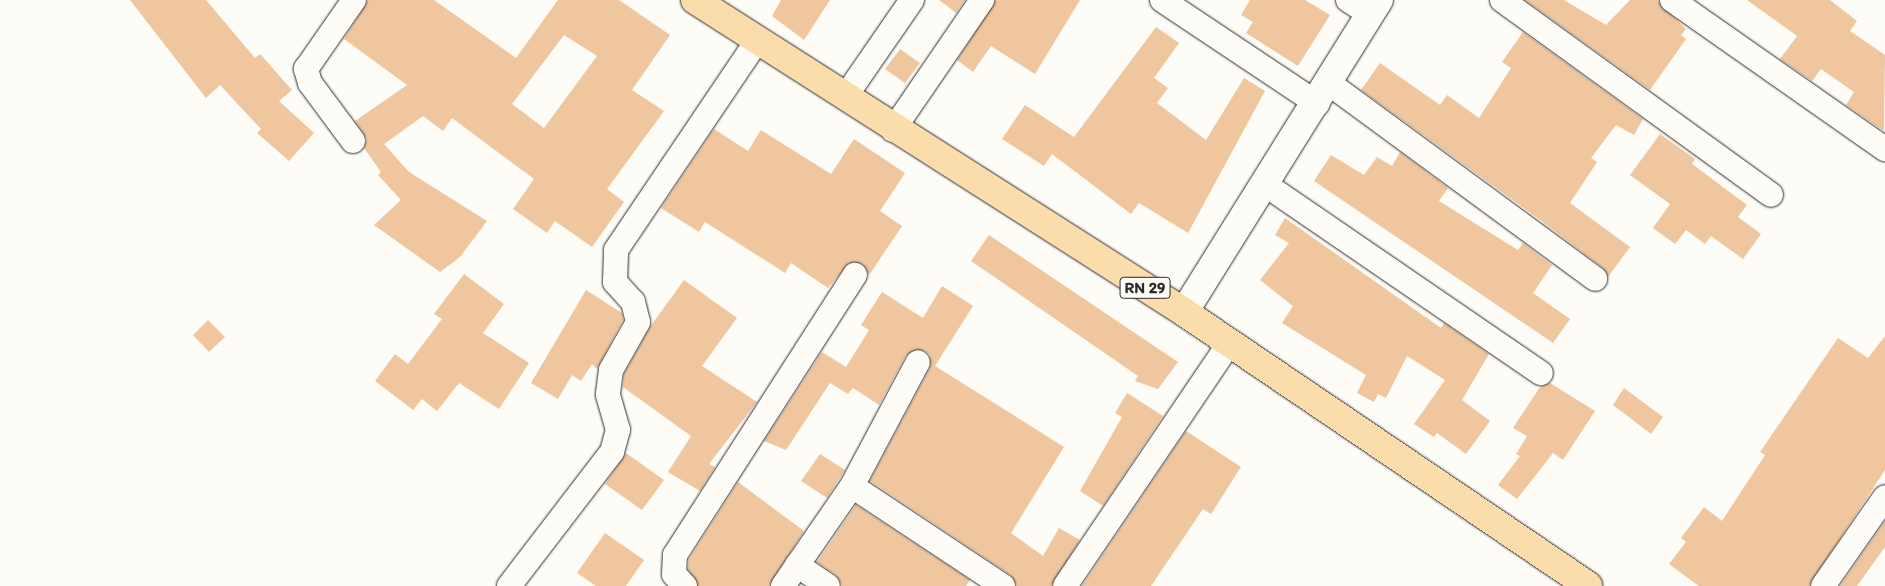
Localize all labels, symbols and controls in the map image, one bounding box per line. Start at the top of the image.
road number: RN 29 [1119,274,1171,302]

